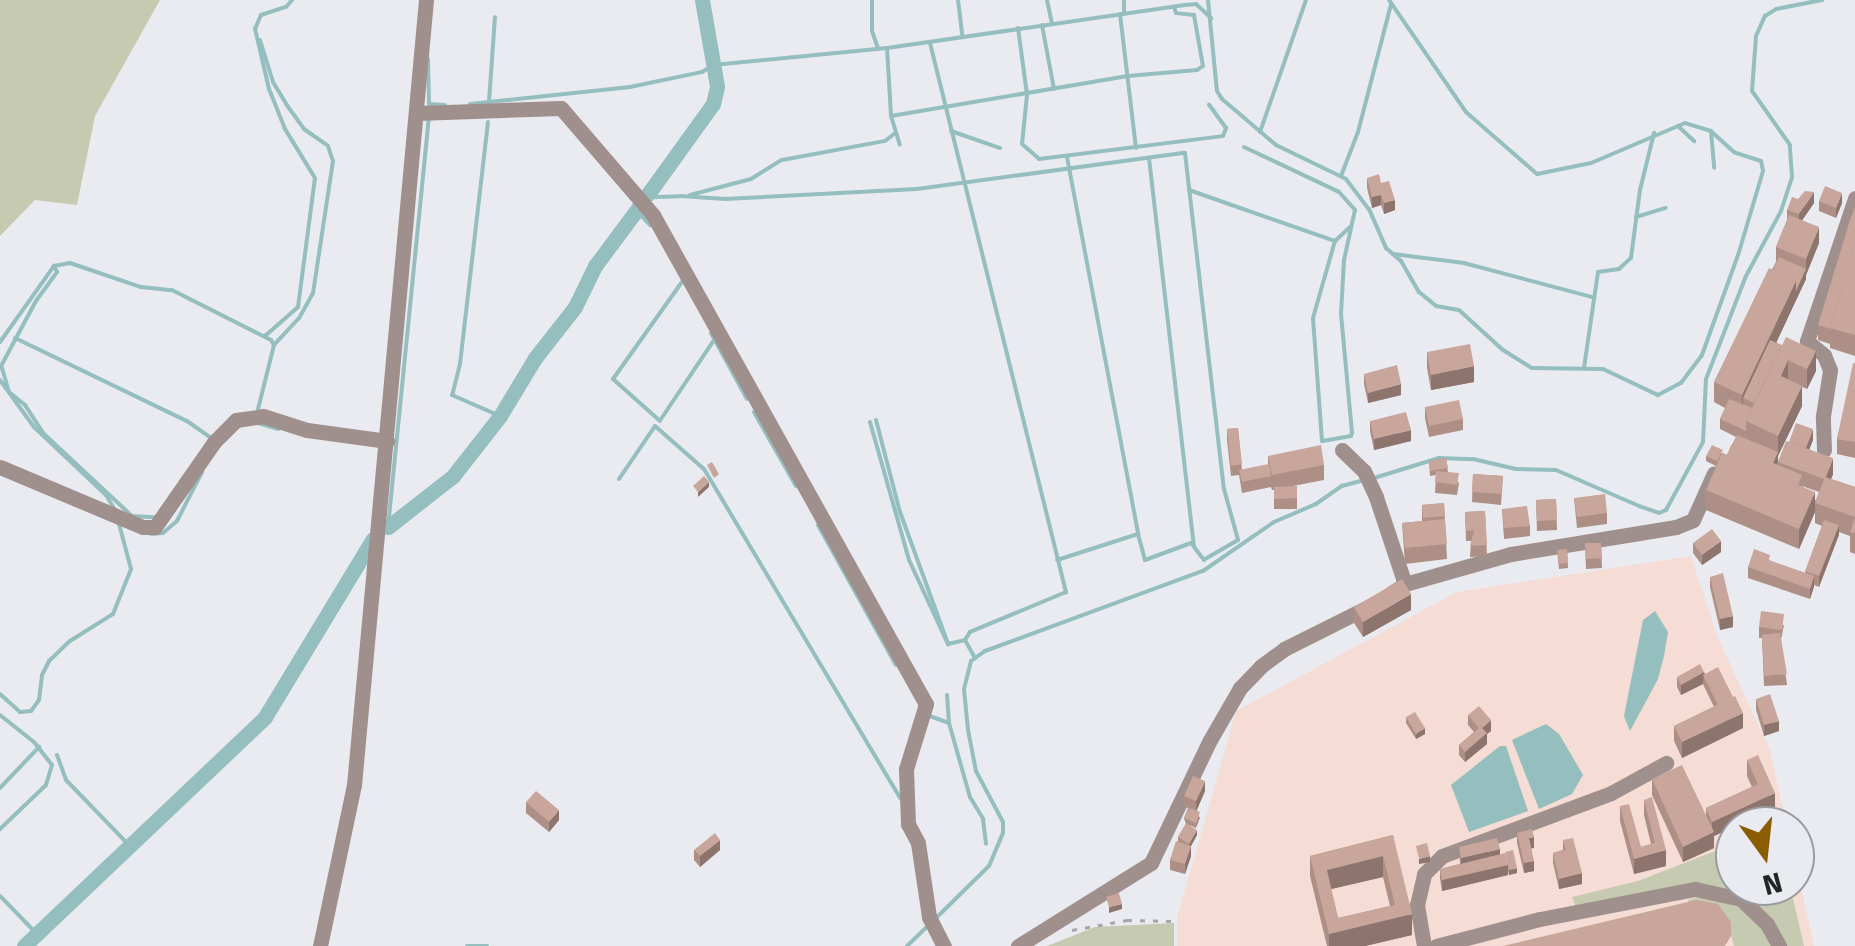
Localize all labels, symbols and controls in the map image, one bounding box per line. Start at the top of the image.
north arrow [1715,806,1815,906]
text: N [1759,865,1786,902]

